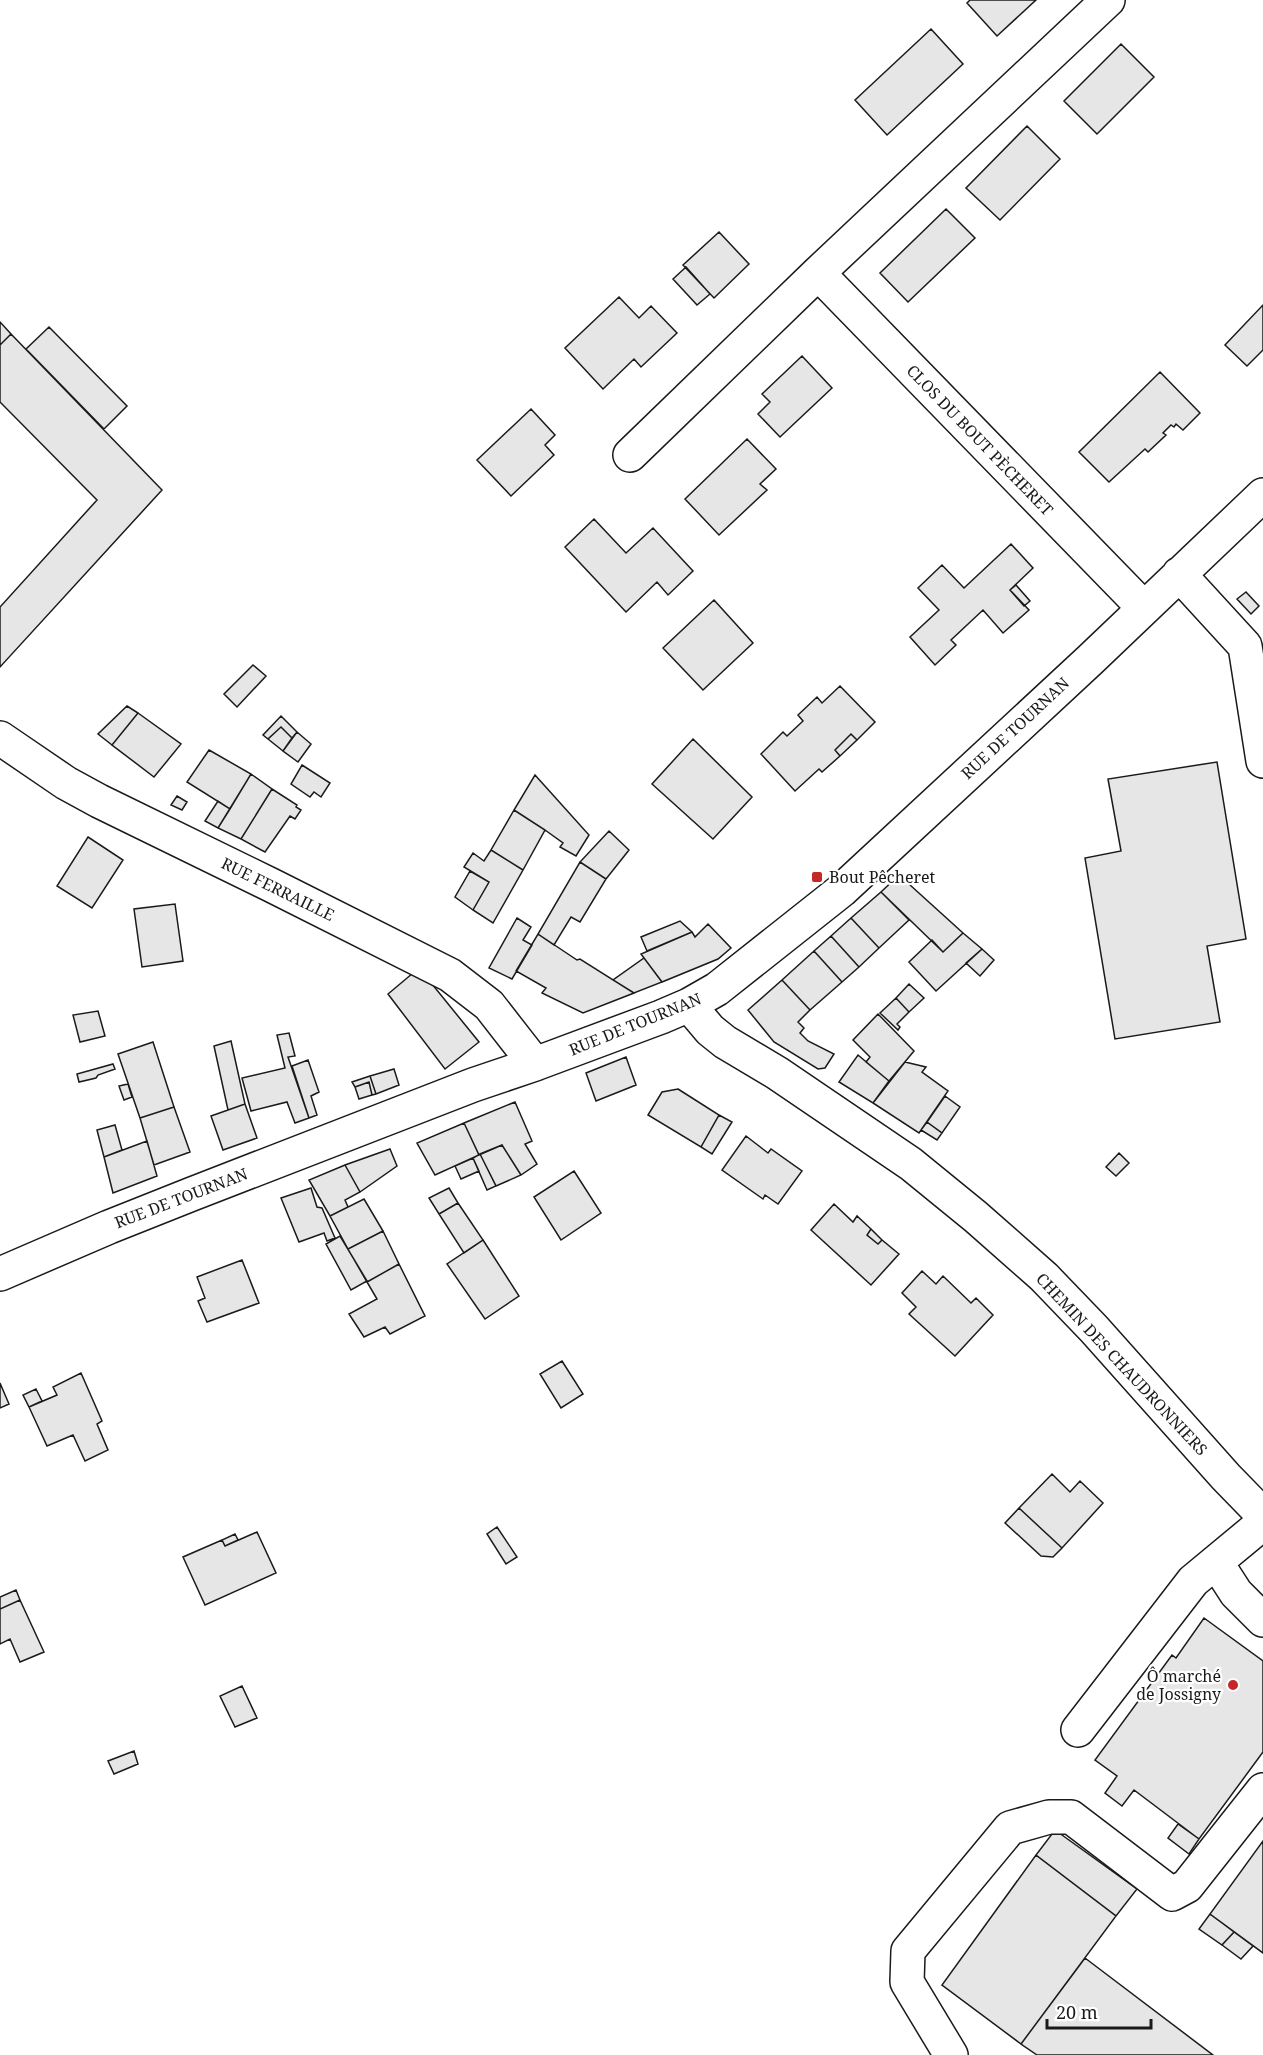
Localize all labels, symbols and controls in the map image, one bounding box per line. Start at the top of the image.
street label: CLOS DU BOUT PÈCHERET [902,360,1058,520]
street label: RUE DE TOURNAN [956,672,1074,784]
street label: RUE FERRAILLE [218,852,338,926]
place label: Bout Pêcheret [829,866,936,888]
marker: Bout Pêcheret [810,870,824,884]
street label: RUE DE TOURNAN [566,987,704,1061]
street label: RUE DE TOURNAN [111,1163,251,1233]
street label: CHEMIN DES CHAUDRONNIERS [1031,1268,1213,1460]
place label: Ô marché de Jossigny [1136,1665,1222,1705]
marker: Ô marché de Jossigny [1226,1678,1240,1692]
scale bar [1047,1992,1150,2030]
text: 20 m [1056,2000,1098,2024]

